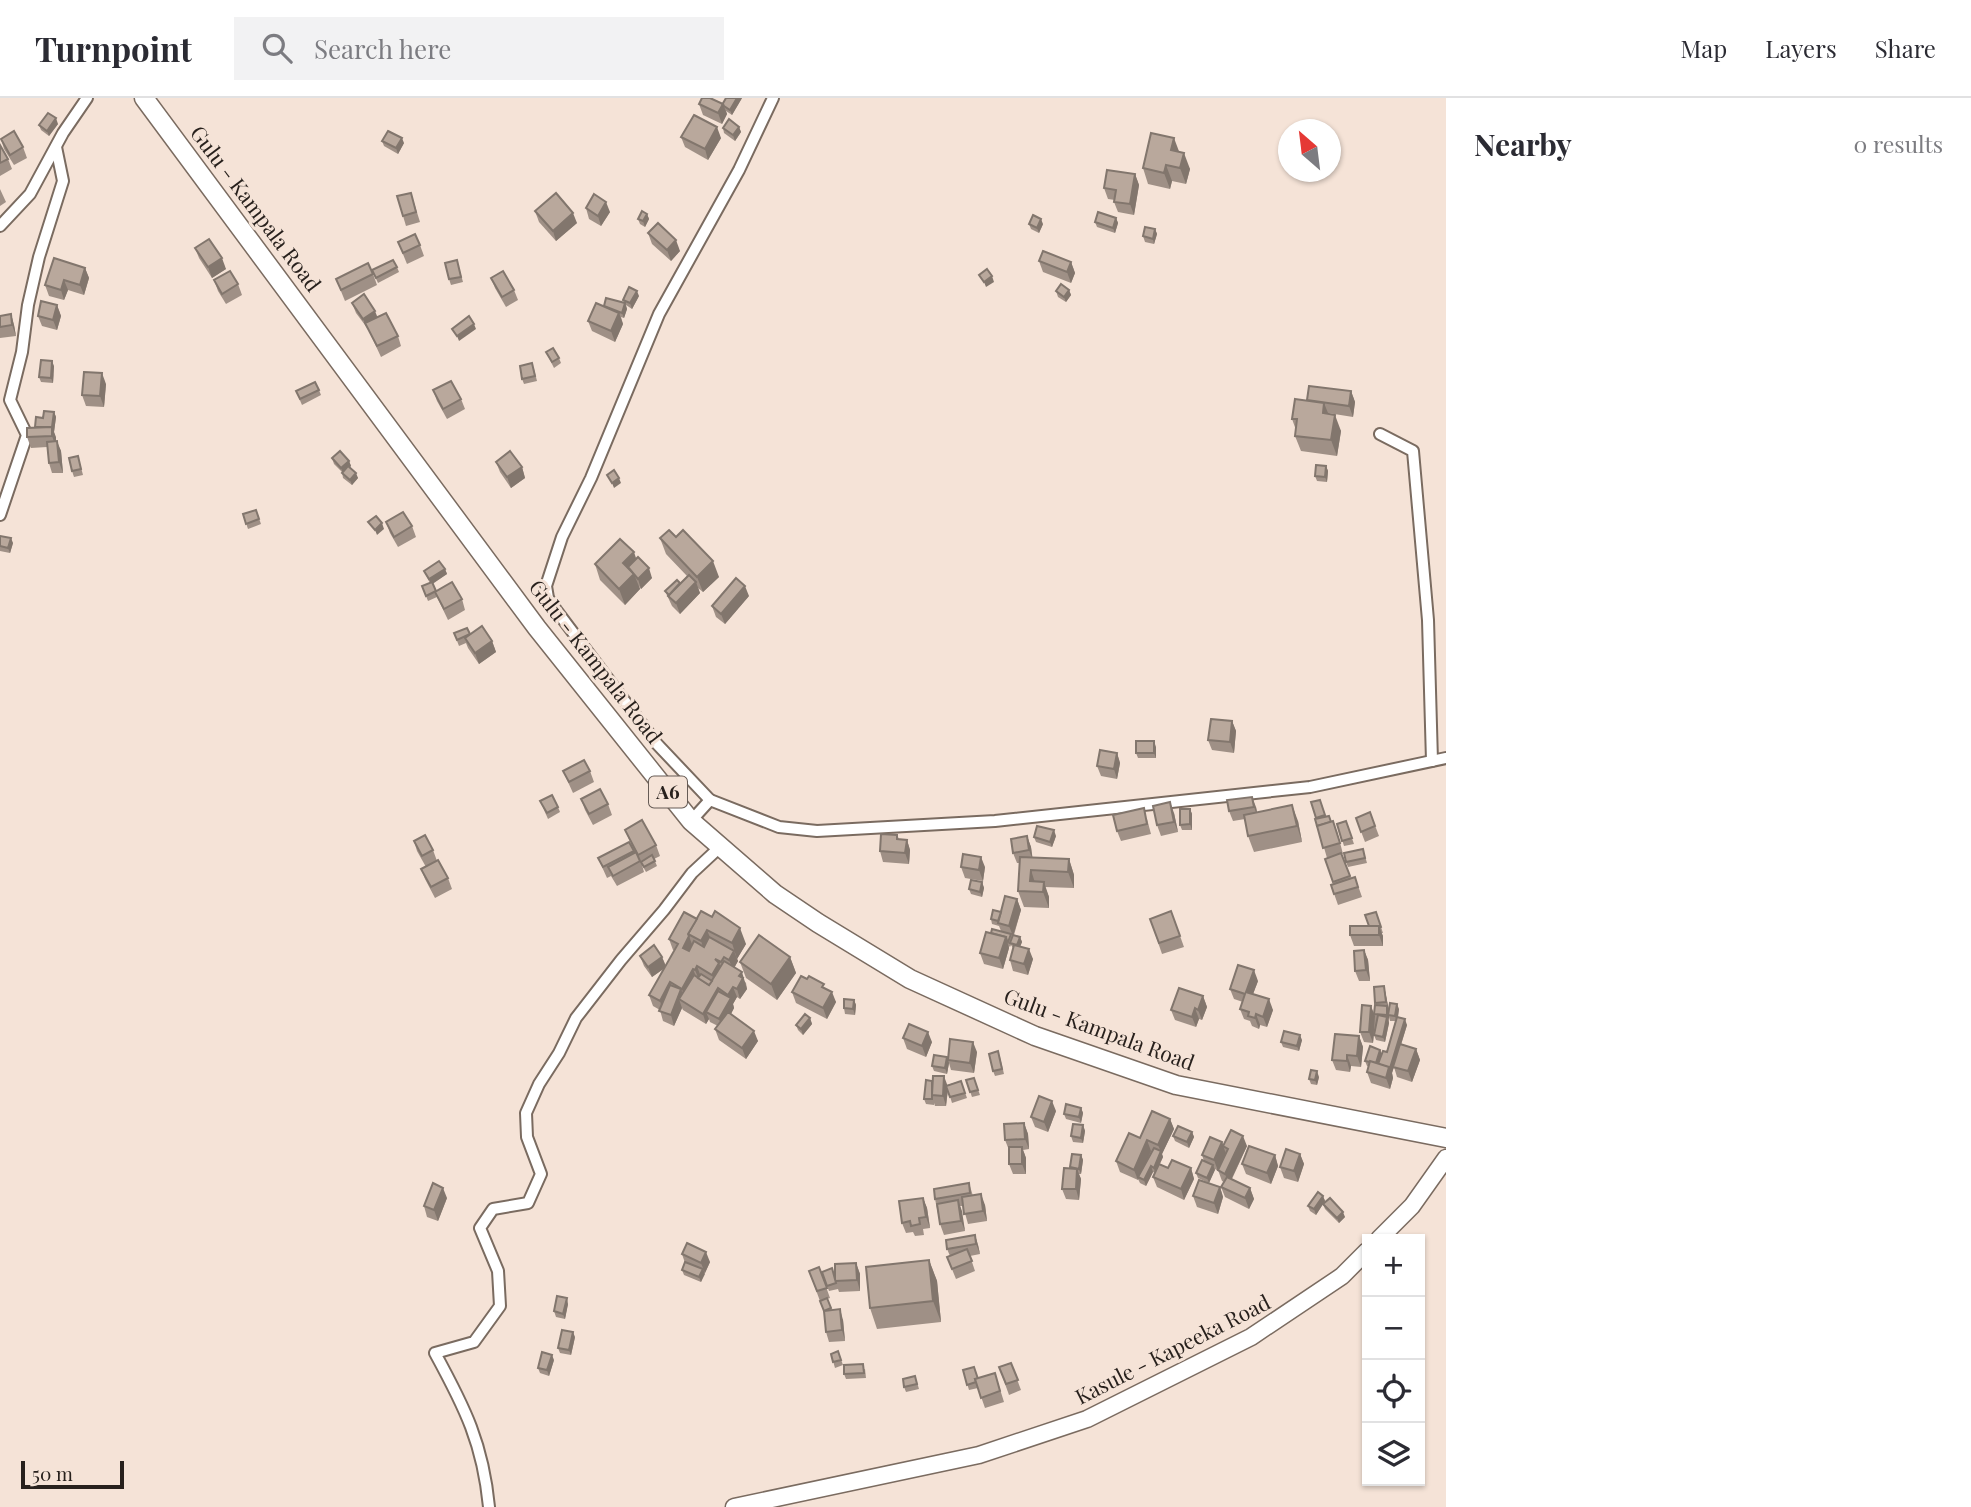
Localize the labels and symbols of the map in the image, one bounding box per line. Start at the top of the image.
street label: Gulu - Kampala Road [185,119,328,296]
north arrow [1278,119,1341,182]
street label: Gulu - Kampala Road [524,573,669,749]
road number: A6 [649,776,687,807]
street label: Gulu - Kampala Road [1001,981,1199,1076]
street label: Kasule - Kapeeka Road [1070,1287,1274,1410]
scale bar [21,1458,124,1490]

